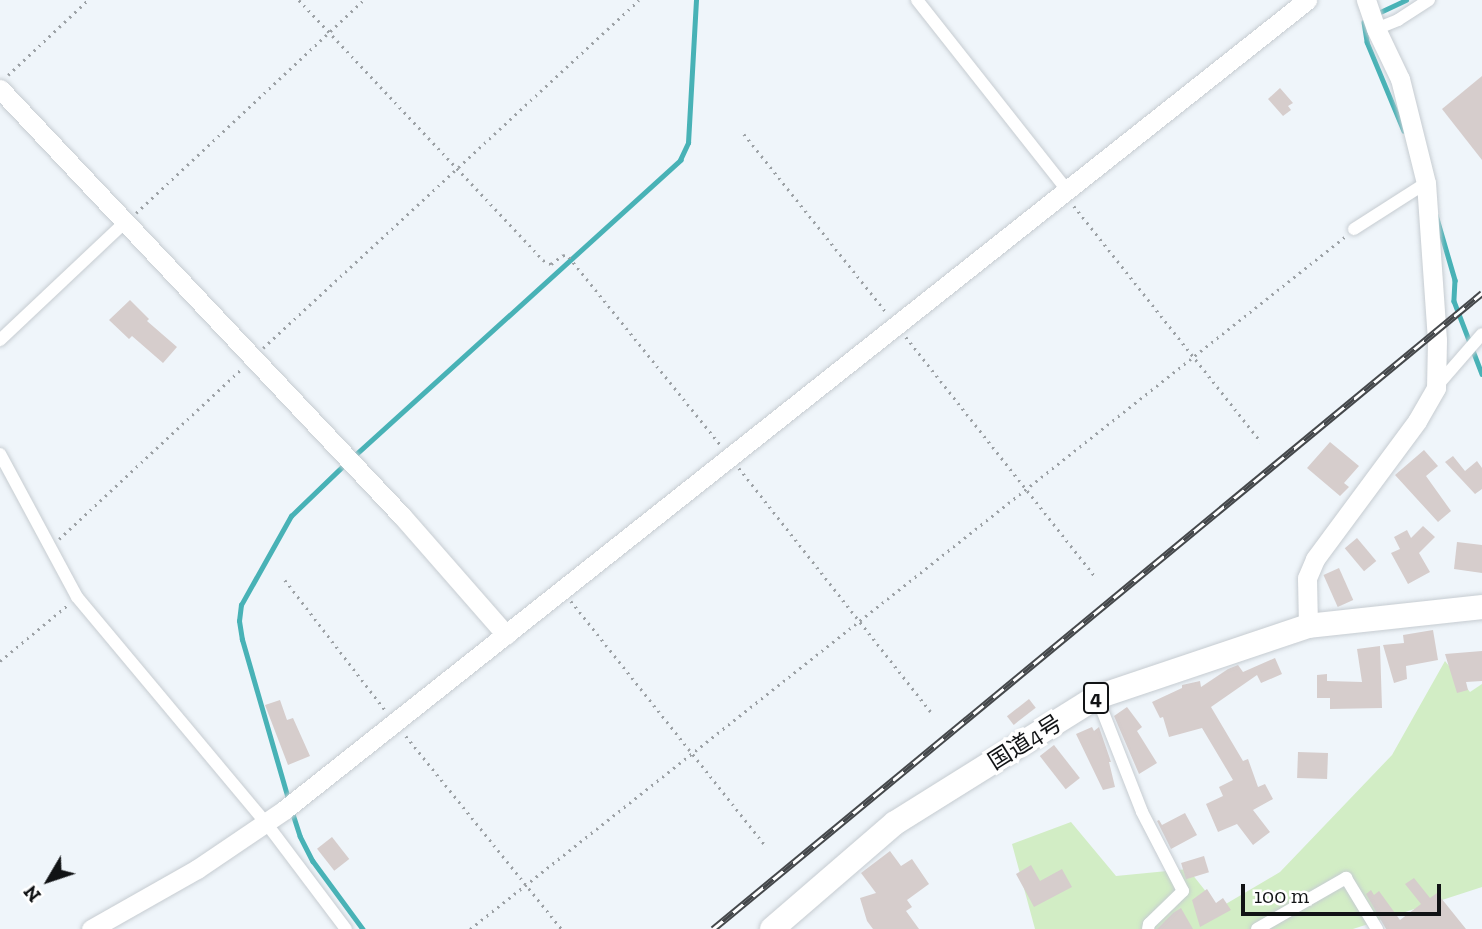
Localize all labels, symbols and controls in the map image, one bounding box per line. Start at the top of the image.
road number: 4 [1082,680,1110,716]
street label: 国道4号 [983,709,1067,775]
north arrow [14,845,84,915]
scale bar [1244,870,1444,914]
text: N [19,881,46,906]
text: 100 m [1254,883,1309,908]

